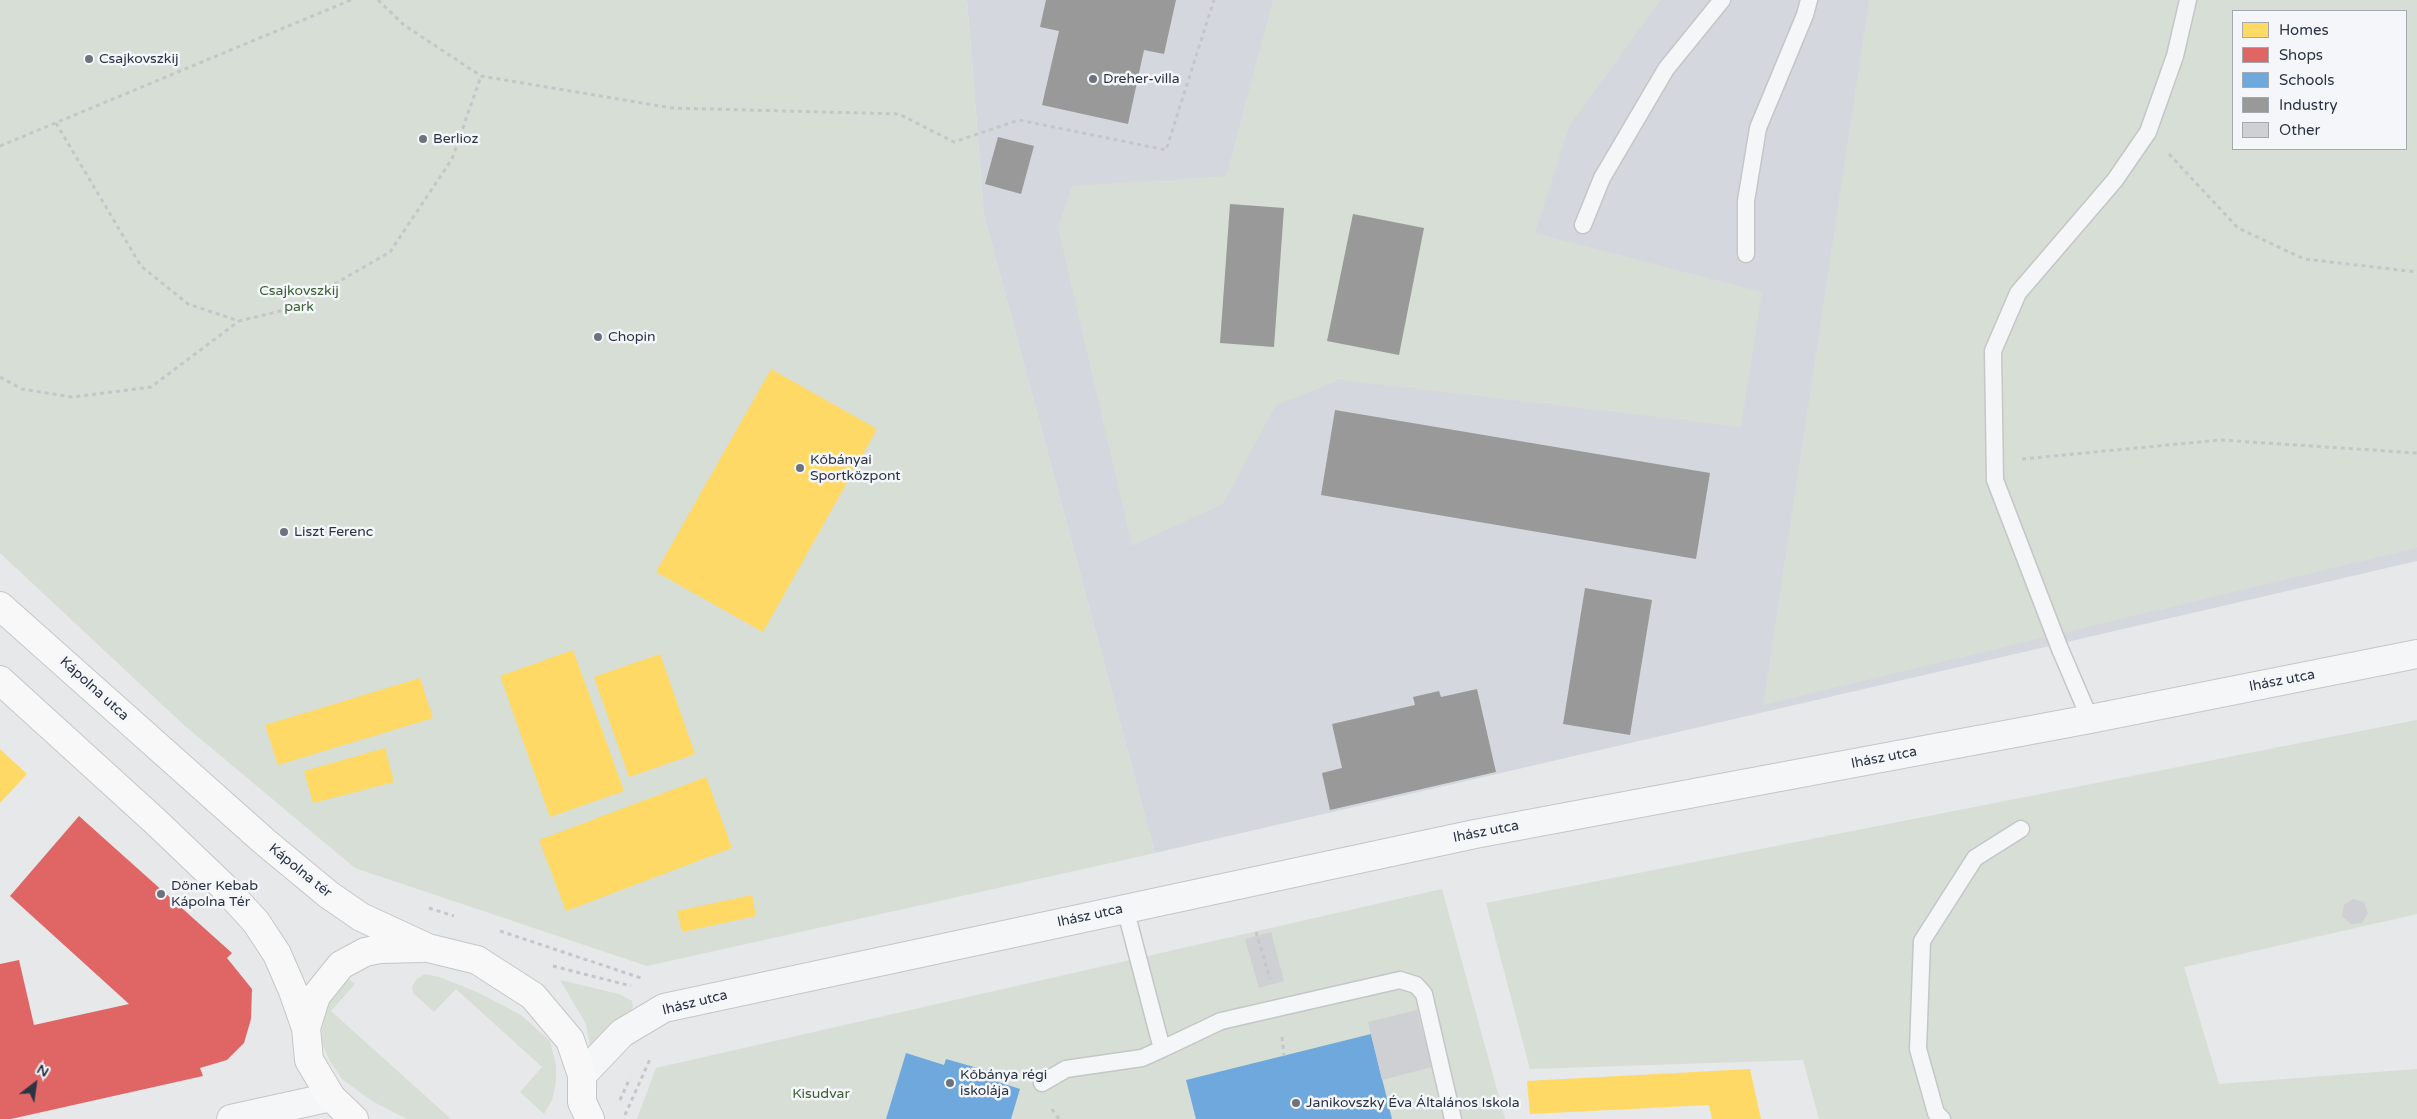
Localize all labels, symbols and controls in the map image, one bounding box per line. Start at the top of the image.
legend [2232,10,2407,150]
text: Homes [2279,21,2329,39]
text: Shops [2279,46,2323,64]
place label: Csajkovszkij [99,51,178,67]
marker: Csajkovszkij [83,53,95,65]
place label: Dreher-villa [1103,71,1180,87]
text: Schools [2279,71,2335,89]
marker: Dreher-villa [1087,73,1099,85]
text: Industry [2279,96,2338,114]
text: Other [2279,121,2320,139]
place label: Berlioz [433,131,478,147]
marker: Berlioz [417,133,429,145]
park label: Csajkovszkij park [259,283,339,316]
place label: Chopin [608,329,656,345]
marker: Chopin [592,331,604,343]
place label: Kőbányai Sportközpont [810,452,901,484]
marker: Kőbányai Sportközpont [794,462,806,474]
place label: Liszt Ferenc [294,524,373,540]
marker: Liszt Ferenc [278,526,290,538]
street label: Kápolna utca [56,654,132,724]
street label: Ihász utca [2248,666,2316,696]
street label: Ihász utca [1850,743,1918,773]
street label: Ihász utca [1452,817,1520,847]
street label: Kápolna tér [265,840,335,902]
place label: Döner Kebab Kápolna Tér [171,878,258,910]
marker: Döner Kebab Kápolna Tér [155,888,167,900]
street label: Ihász utca [1056,901,1124,931]
street label: Ihász utca [661,987,729,1019]
north arrow [10,1059,60,1109]
text: N [34,1060,52,1081]
place label: Kőbánya régi iskolája [960,1067,1047,1100]
marker: Kőbánya régi iskolája [944,1077,956,1089]
park label: Kisudvar [792,1086,850,1102]
place label: Janikovszky Éva Általános Iskola [1306,1095,1520,1111]
marker: Janikovszky Éva Általános Iskola [1290,1097,1302,1109]

